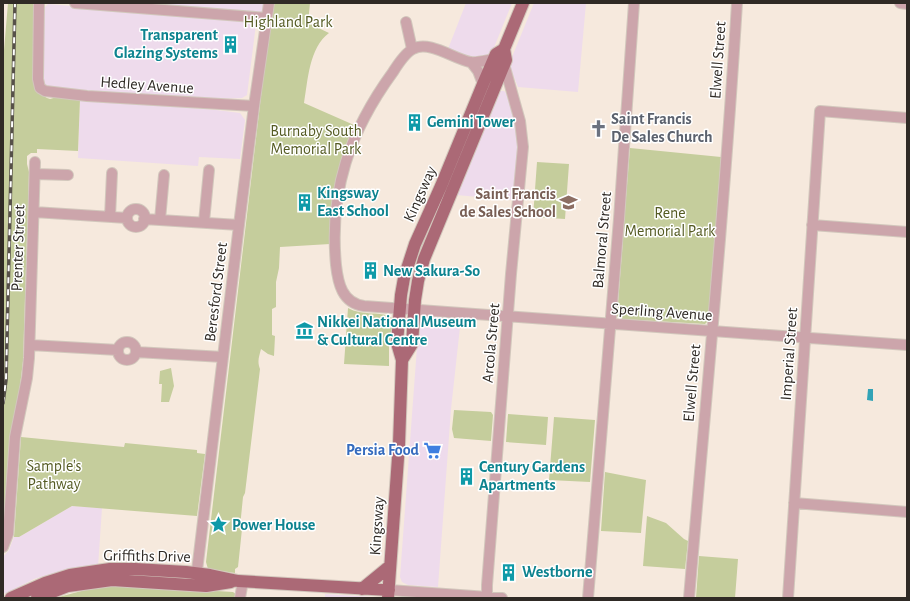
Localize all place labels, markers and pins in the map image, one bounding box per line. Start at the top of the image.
place label: Transparent Glazing Systems [114,27,219,62]
building icon: Transparent Glazing Systems [221,34,241,54]
place label: Saint Francis De Sales Church [611,111,712,145]
building icon: Gemini Tower [404,112,424,132]
place label: Gemini Tower [427,114,515,130]
church icon: Saint Francis De Sales Church [588,118,608,138]
place label: Kingsway East School [317,185,389,219]
place label: Saint Francis de Sales School [460,186,556,220]
building icon: Kingsway East School [294,192,314,212]
school or university icon: Saint Francis de Sales School [559,193,579,213]
building icon: New Sakura-So [360,261,380,281]
place label: New Sakura-So [383,263,480,279]
place label: Nikkei National Museum & Cultural Centre [317,314,477,348]
museum icon: Nikkei National Museum & Cultural Centre [294,321,314,341]
supermarket icon: Persia Food [422,440,442,460]
place label: Persia Food [346,442,420,458]
place label: Century Gardens Apartments [479,459,585,493]
building icon: Century Gardens Apartments [456,466,476,486]
place icon: Power House [209,515,229,535]
place label: Power House [232,517,316,533]
building icon: Westborne [499,562,519,582]
place label: Westborne [522,564,593,580]

